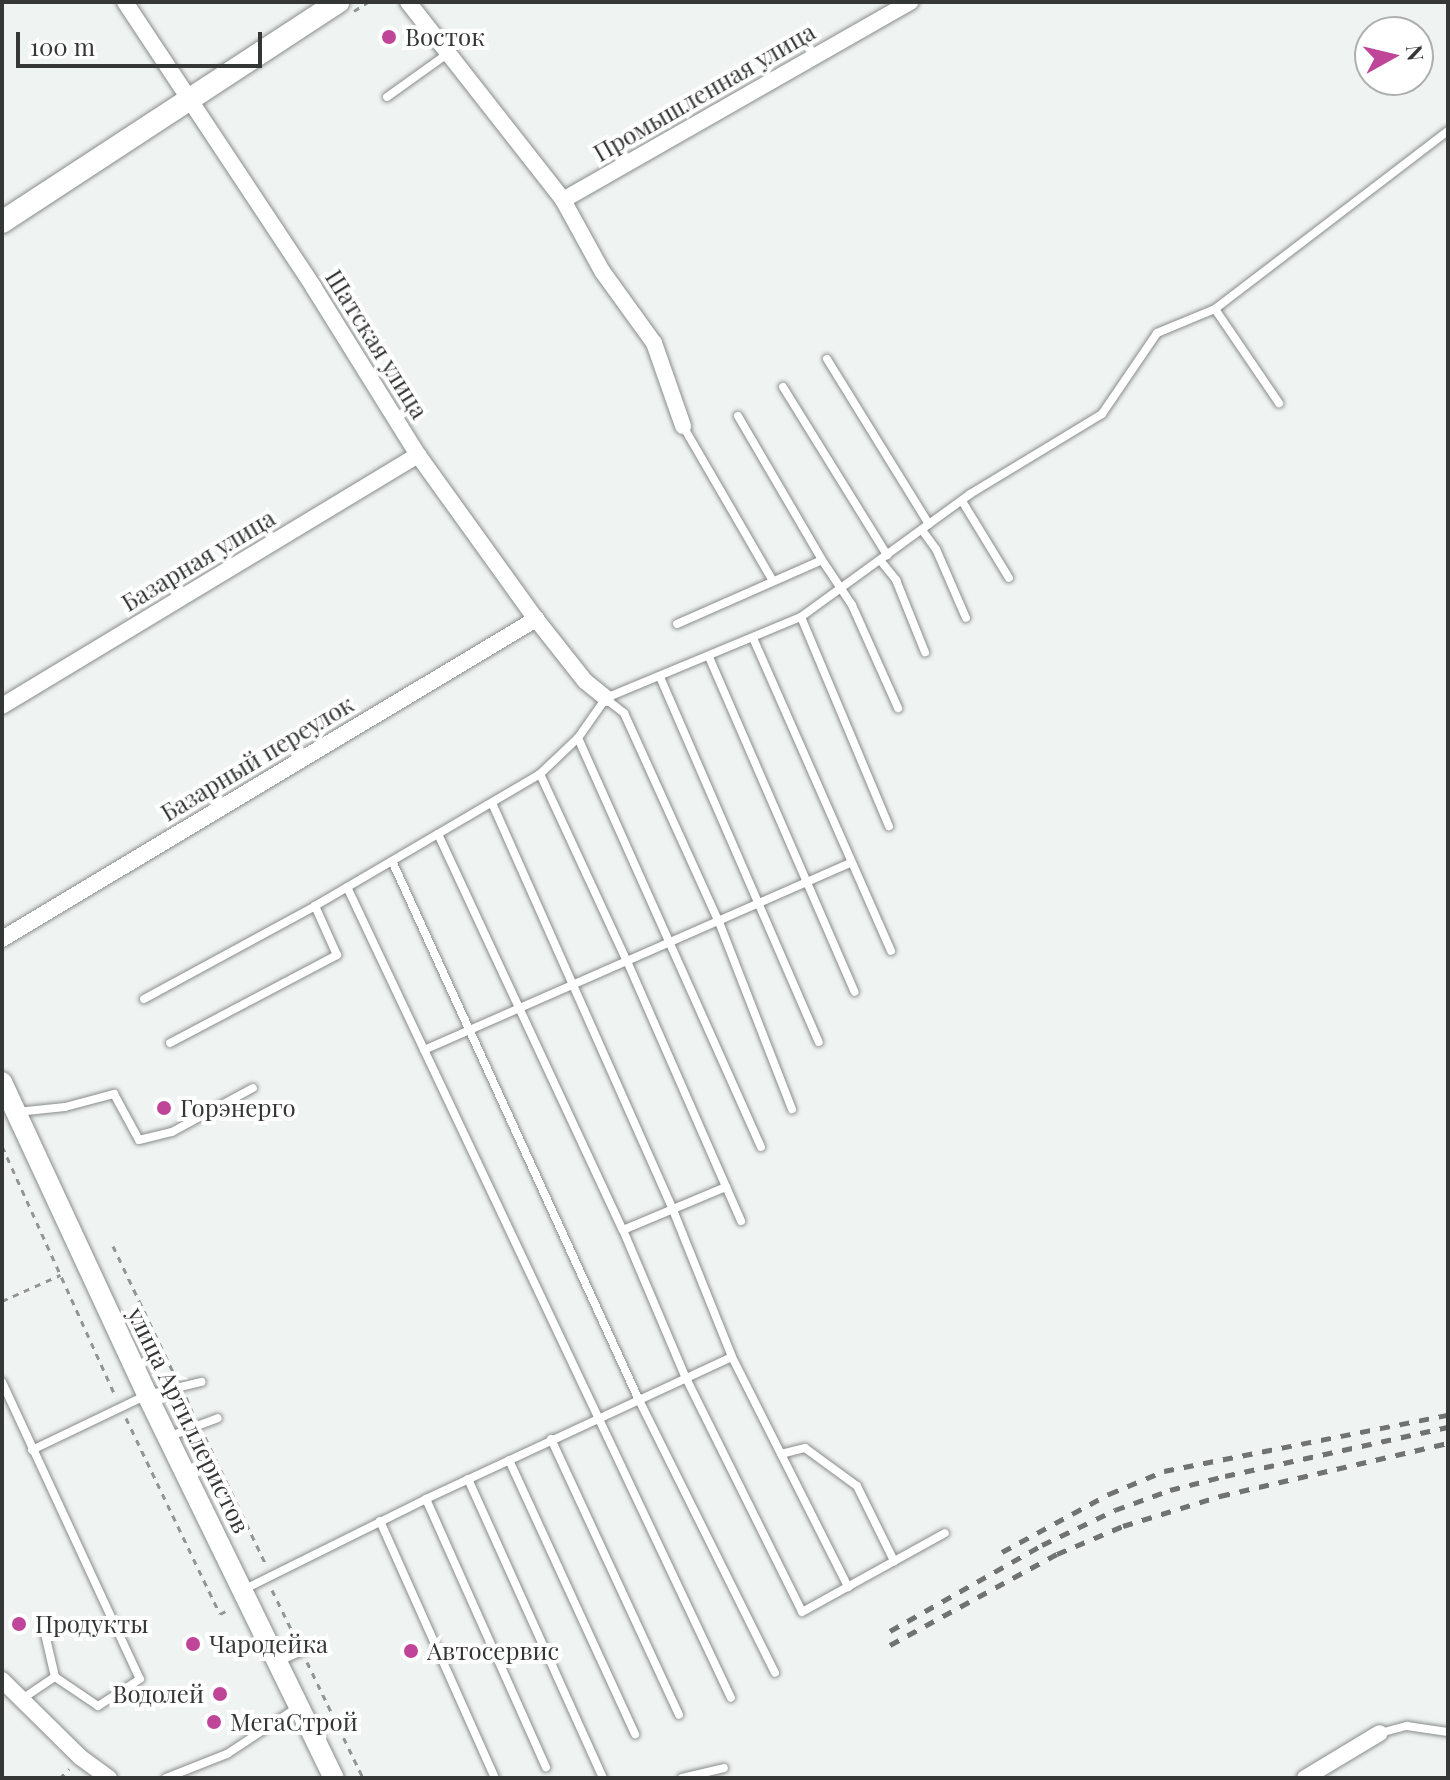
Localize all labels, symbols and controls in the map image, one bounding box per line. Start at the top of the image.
scale bar [20,16,266,66]
north arrow [1354,16,1434,96]
street label: Промышленная улица [588,17,820,167]
place label: Восток [405,23,485,51]
marker: Восток [380,28,398,46]
text: 100 m [30,30,95,62]
text: N [1400,43,1432,63]
street label: Шатская улица [320,264,434,424]
street label: Базарная улица [116,503,280,617]
street label: Базарный переулок [155,689,359,827]
place label: Горэнерго [180,1094,296,1122]
marker: Горэнерго [155,1099,173,1117]
street label: улица Артиллеристов [122,1302,256,1538]
place label: Продукты [35,1610,148,1638]
marker: Продукты [10,1615,28,1633]
place label: Чародейка [209,1630,328,1658]
marker: Чародейка [184,1635,202,1653]
place label: Автосервис [427,1637,559,1665]
marker: Автосервис [402,1642,420,1660]
place label: Водолей [113,1680,204,1708]
marker: Водолей [211,1685,229,1703]
place label: МегаСтрой [230,1708,358,1736]
marker: МегаСтрой [205,1713,223,1731]

